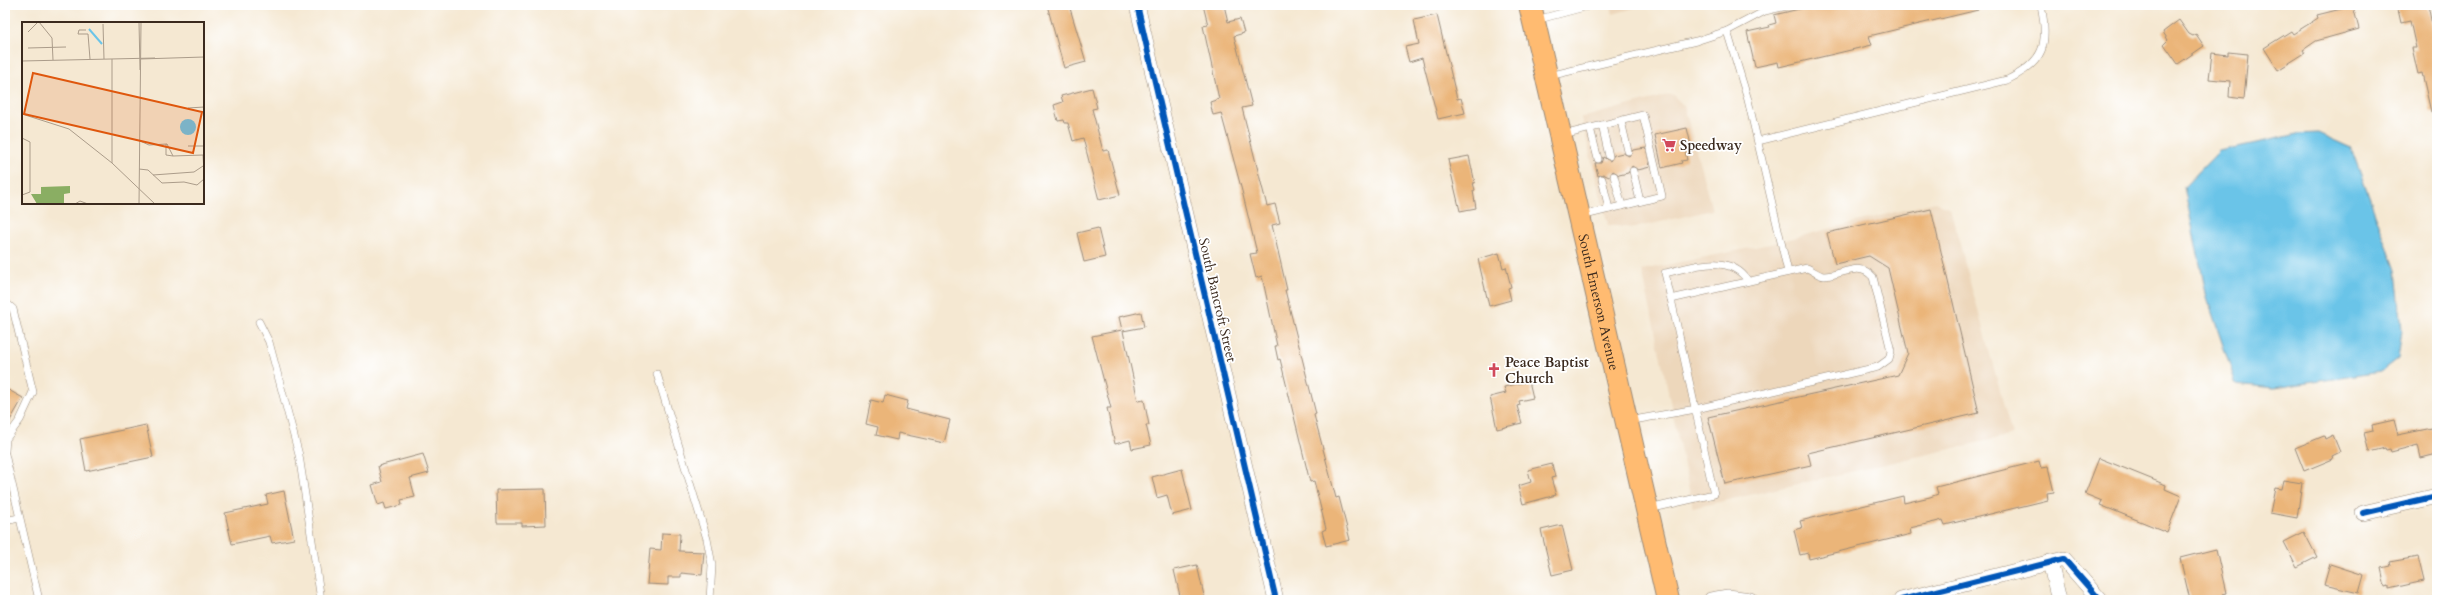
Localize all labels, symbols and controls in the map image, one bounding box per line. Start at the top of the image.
inset map [22,22,204,204]
place label: Speedway [1680,136,1742,155]
supermarket icon: Speedway [1661,137,1677,153]
street label: South Emerson Avenue [1573,232,1623,372]
street label: South Bancroft Street [1194,236,1241,365]
place label: Peace Baptist Church [1505,353,1589,388]
church icon: Peace Baptist Church [1486,362,1502,378]

